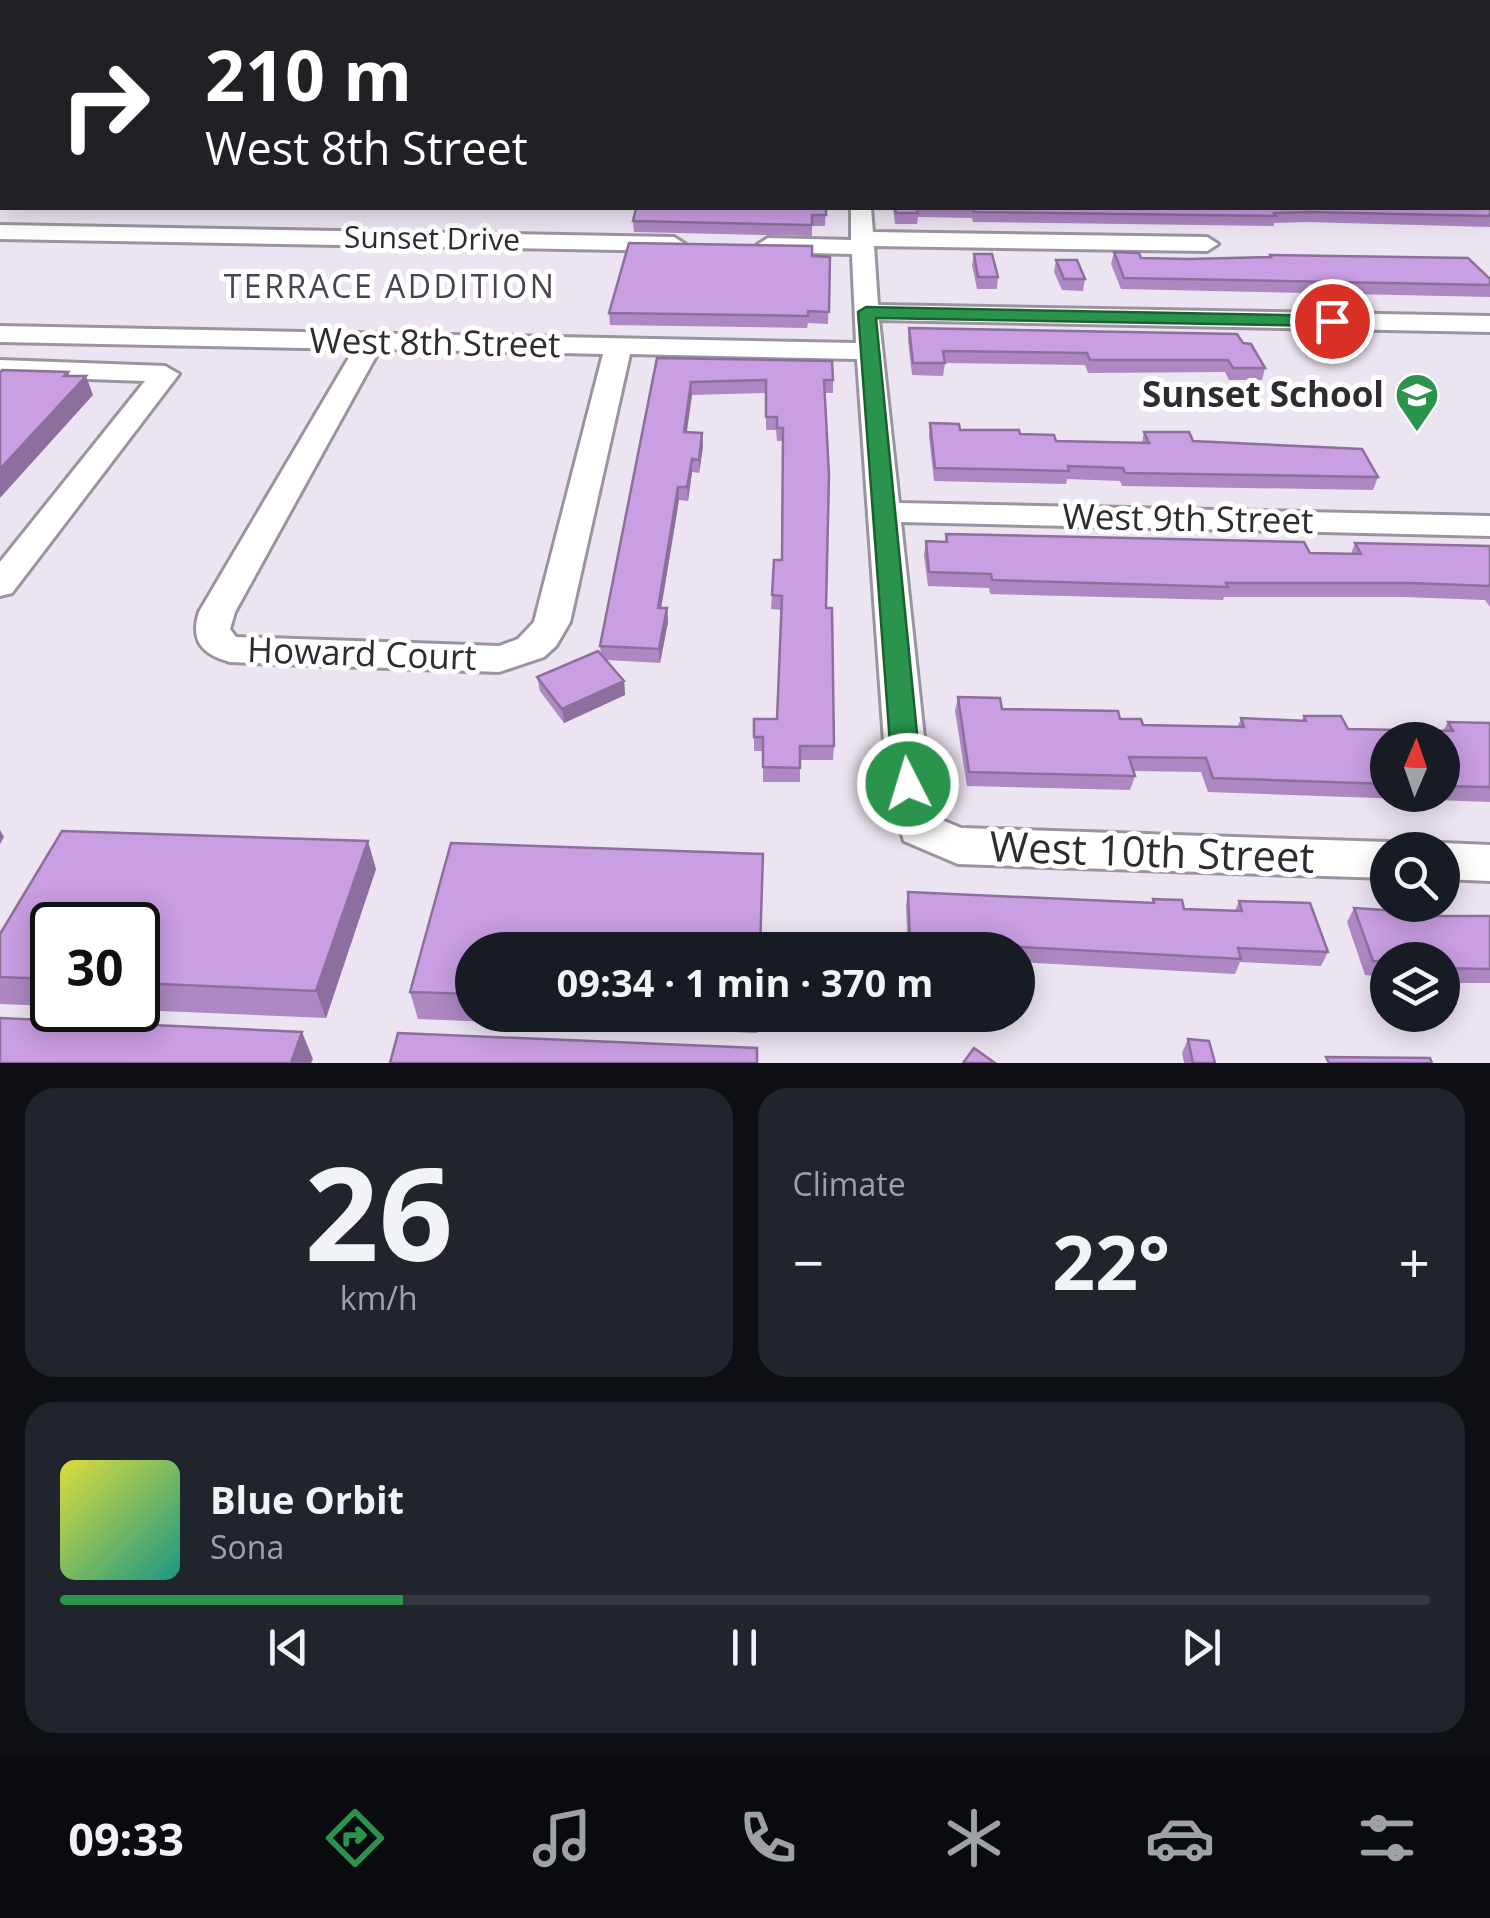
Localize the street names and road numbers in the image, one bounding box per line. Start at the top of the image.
street label: Sunset Drive [344,215,521,260]
street label: West 8th Street [309,316,561,367]
street label: West 9th Street [1062,492,1314,543]
street label: Howard Court [247,625,478,680]
street label: West 10th Street [989,816,1316,885]

